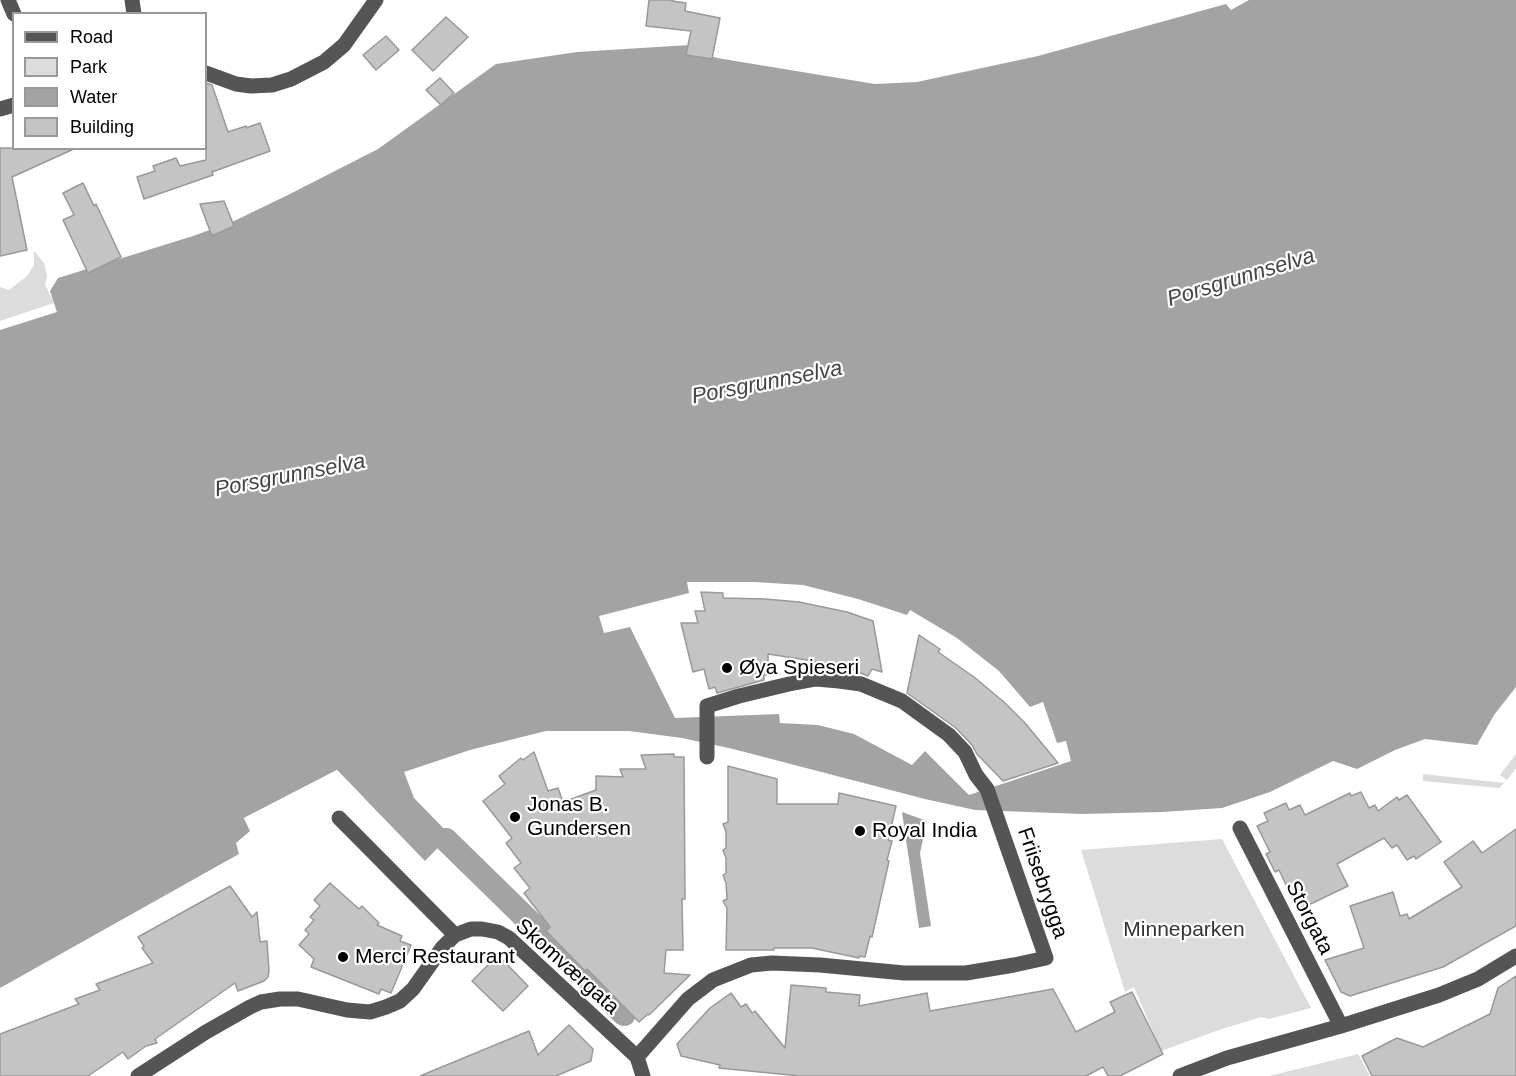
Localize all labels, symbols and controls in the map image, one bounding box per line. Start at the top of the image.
legend [12,12,207,150]
text: Road [70,27,113,47]
text: Park [70,57,107,77]
text: Water [70,87,117,107]
text: Building [70,117,134,137]
water label: Porsgrunnselva [1164,243,1318,313]
water label: Porsgrunnselva [689,355,845,411]
water label: Porsgrunnselva [212,448,368,504]
place label: Øya Spieseri [739,655,859,681]
marker: Øya Spieseri [720,661,734,675]
place label: Jonas B. Gundersen [527,792,631,842]
marker: Jonas B. Gundersen [508,810,522,824]
place label: Royal India [872,818,977,844]
marker: Royal India [853,824,867,838]
street label: Friisebrygga [1011,824,1073,942]
street label: Storgata [1280,877,1338,959]
street label: Skomværgata [510,914,624,1020]
park label: Minneparken [1123,917,1245,943]
place label: Merci Restaurant [355,944,515,970]
marker: Merci Restaurant [336,950,350,964]

